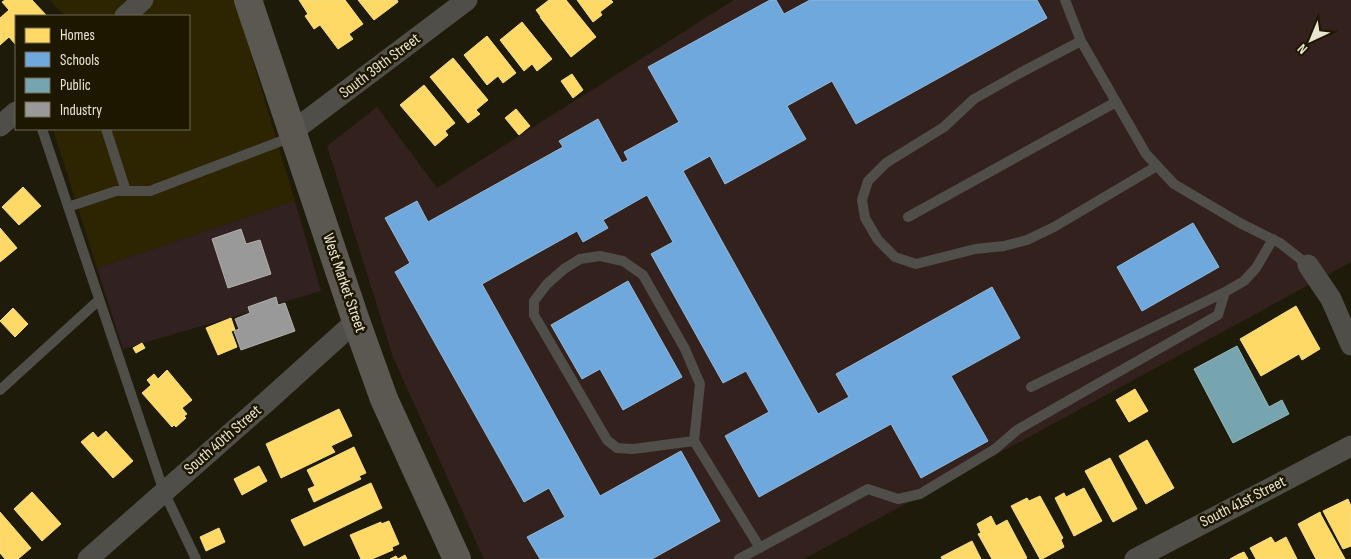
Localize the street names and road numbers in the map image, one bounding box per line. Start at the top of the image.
street label: South 39th Street [336,29,424,103]
street label: West Market Street [318,231,370,335]
street label: South 40th Street [180,401,266,479]
street label: South 41st Street [1197,472,1289,532]

